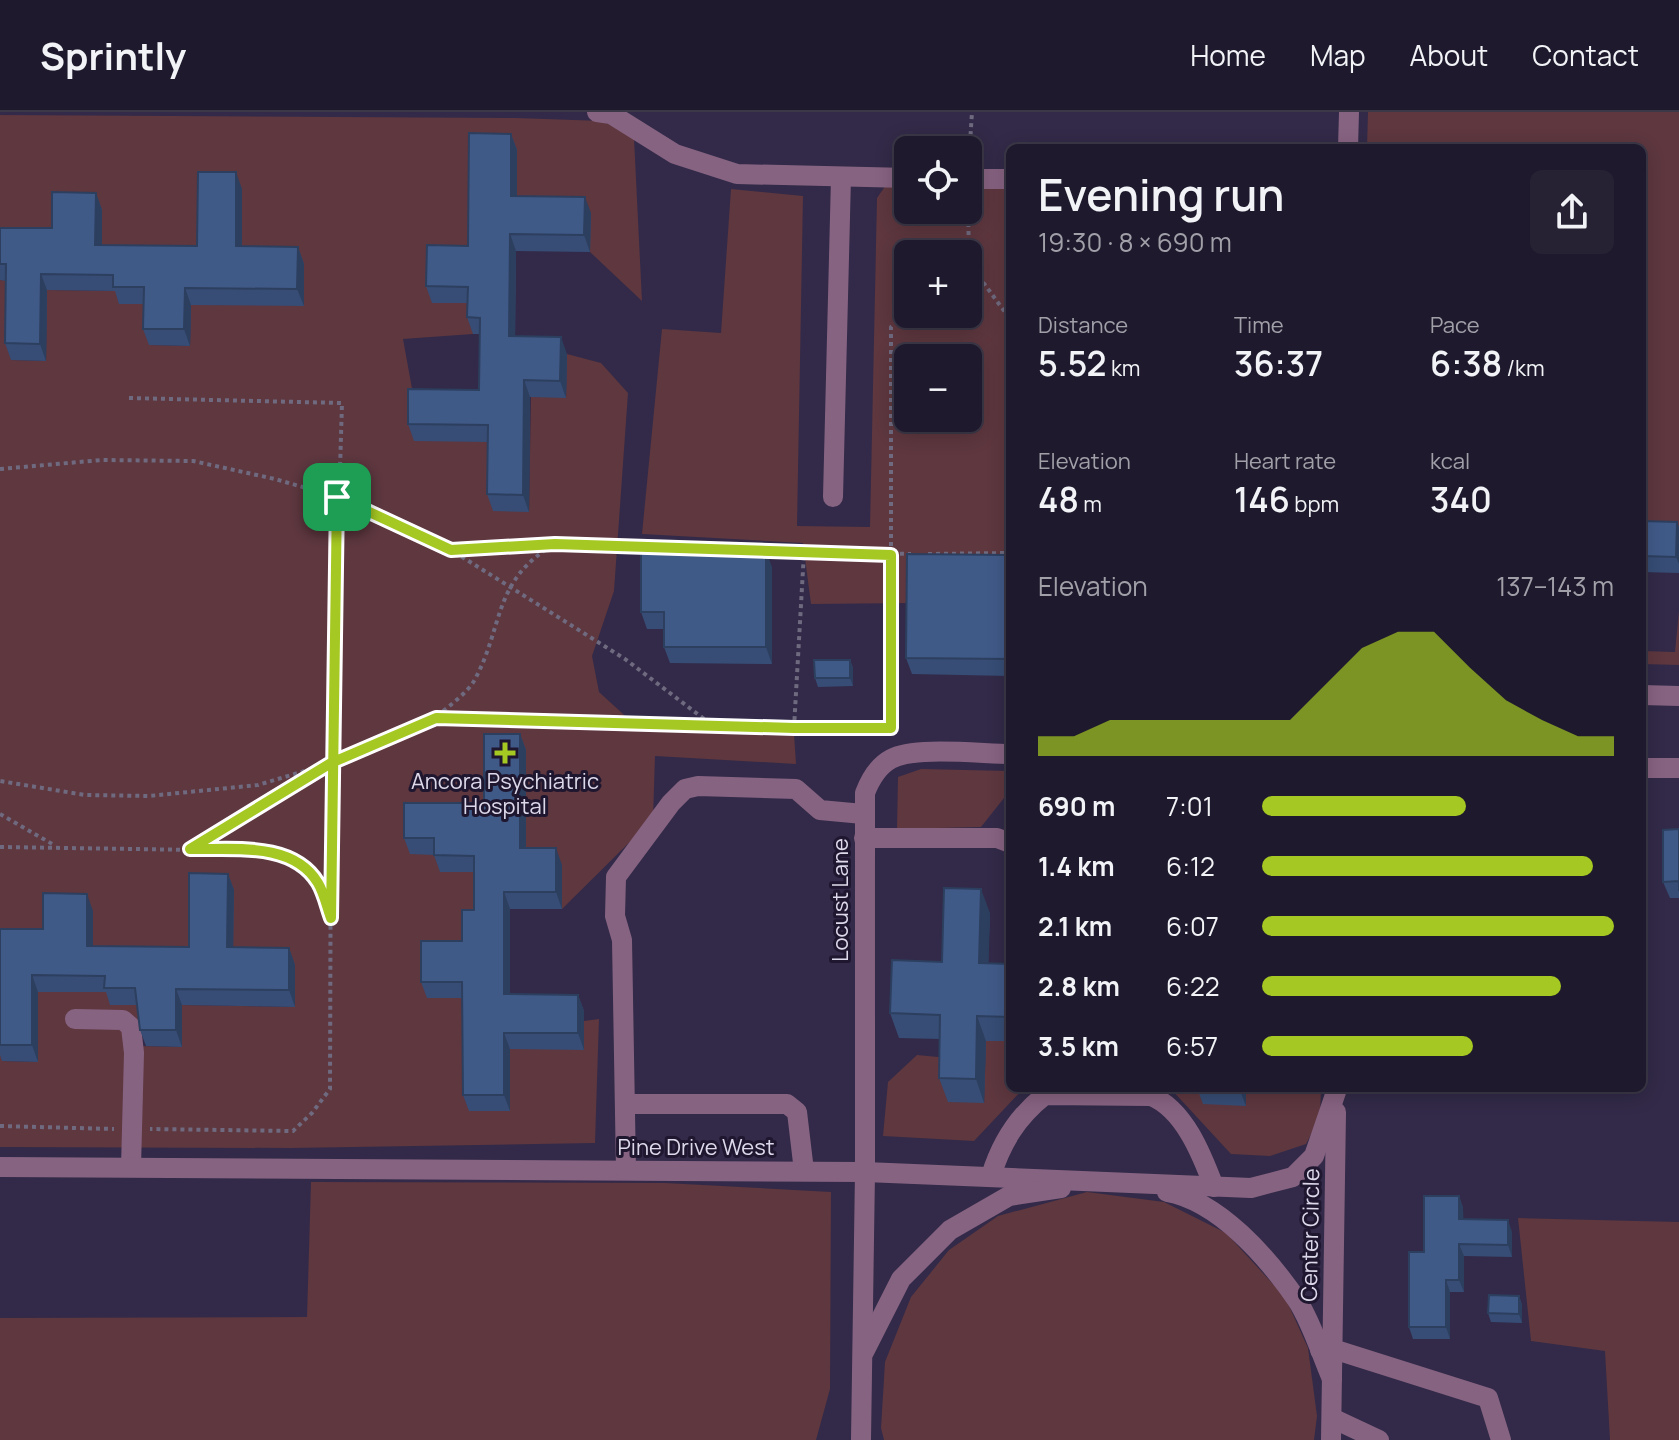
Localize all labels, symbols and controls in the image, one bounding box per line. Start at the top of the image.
text: Sprintly [40,29,186,81]
text: Home [1190,36,1266,74]
text: Map [1310,36,1366,74]
text: About [1410,36,1488,74]
text: Contact [1532,36,1639,74]
map controls [894,136,982,432]
button: locate [894,136,982,224]
text: Evening run [1038,164,1284,224]
button: share [1530,170,1614,254]
text: 19:30 · 8 × 690 m [1038,224,1232,260]
button: + [894,240,982,328]
text: Distance [1038,310,1128,340]
text: Time [1234,310,1284,340]
text: Pace [1430,310,1480,340]
text: 5.52 [1038,340,1106,386]
text: 36:37 [1234,340,1323,386]
text: 6:38 [1430,340,1502,386]
button: − [894,344,982,432]
text: km [1106,353,1140,383]
text: /km [1502,353,1545,383]
text: Elevation [1038,446,1131,476]
text: Heart rate [1234,446,1336,476]
text: kcal [1430,446,1470,476]
pin [303,463,371,531]
icon: arrive [315,475,359,519]
text: 48 [1038,476,1079,522]
text: 146 [1234,476,1290,522]
text: 340 [1430,476,1492,522]
text: m [1079,489,1102,519]
text: bpm [1290,489,1339,519]
text: Elevation [1038,568,1148,604]
text: 137–143 m [1496,568,1614,604]
marker: Ancora Psychiatric Hospital [494,742,516,764]
place label: Ancora Psychiatric Hospital [411,766,599,821]
text: 690 m [1038,788,1115,824]
text: 7:01 [1166,788,1213,824]
street label: Locust Lane [825,838,855,962]
text: 1.4 km [1038,848,1115,884]
text: 6:12 [1166,848,1215,884]
text: 2.1 km [1038,908,1112,944]
text: 6:07 [1166,908,1219,944]
text: 2.8 km [1038,968,1120,1004]
text: 6:22 [1166,968,1220,1004]
text: 3.5 km [1038,1028,1119,1064]
text: 6:57 [1166,1028,1218,1064]
street label: Pine Drive West [618,1132,775,1162]
street label: Center Circle [1294,1168,1326,1302]

